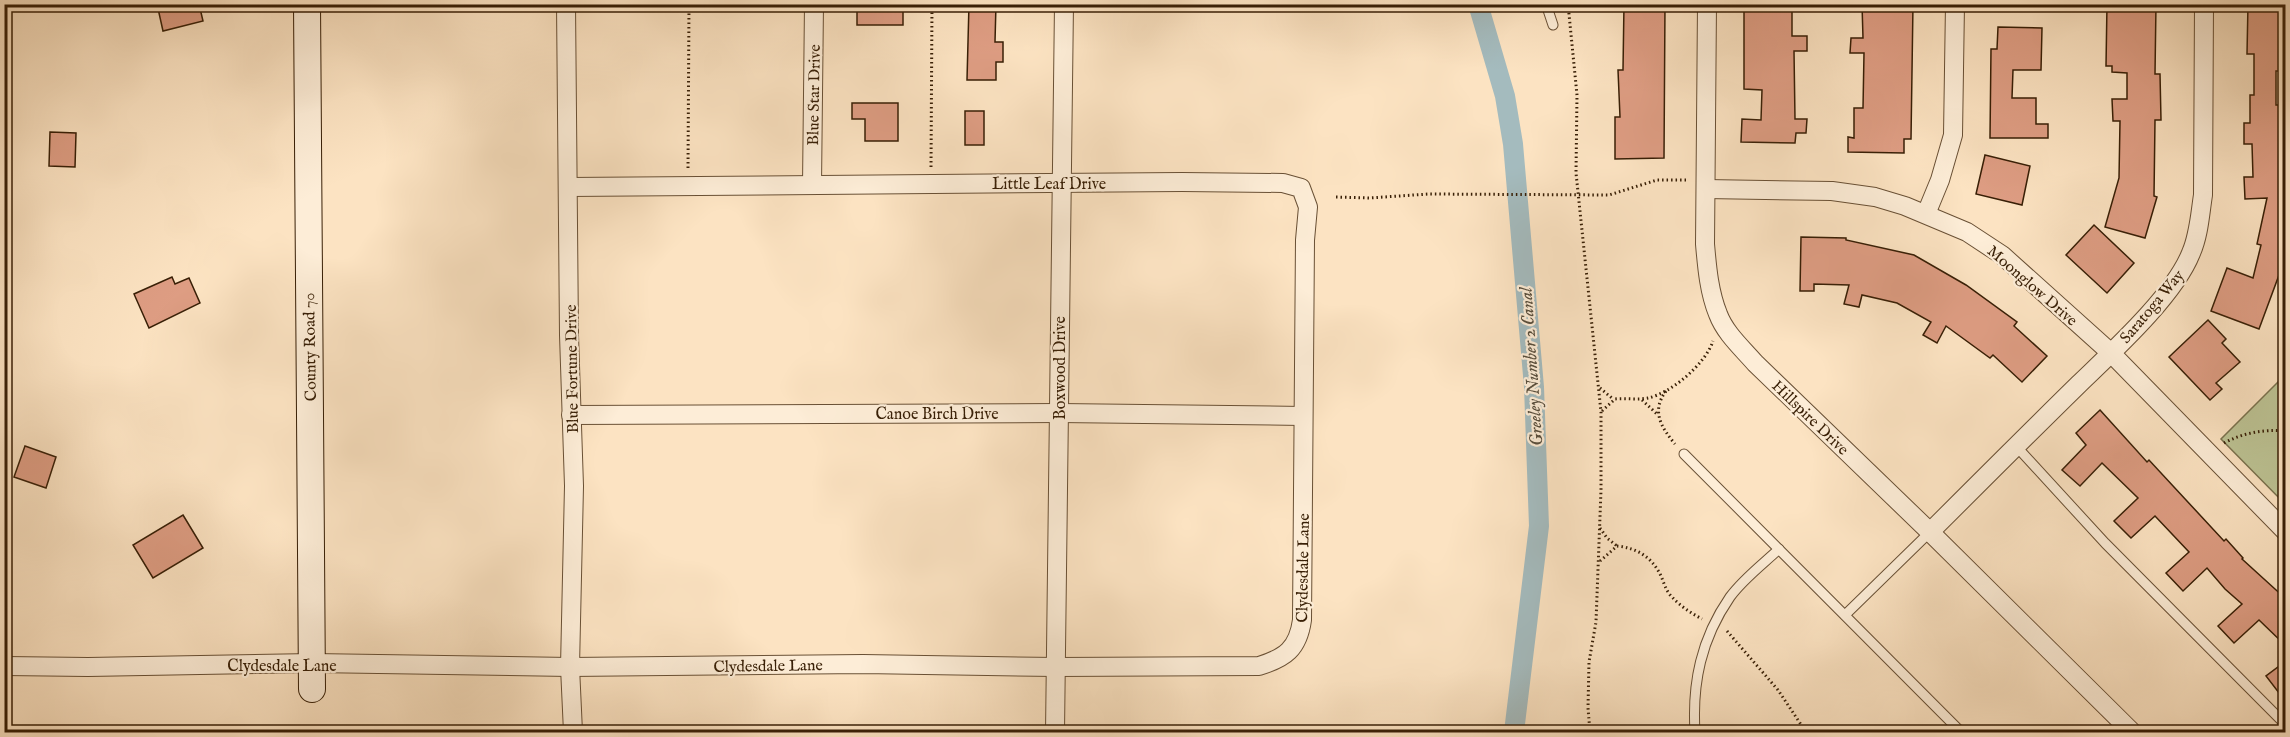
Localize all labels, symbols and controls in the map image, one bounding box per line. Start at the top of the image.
street label: Blue Star Drive [804,44,826,146]
street label: Little Leaf Drive [992,175,1106,195]
street label: Moonglow Drive [1982,242,2081,331]
street label: Saratoga Way [2116,266,2189,348]
water label: Greeley Number 2 Canal [1515,285,1550,447]
street label: County Road 70 [300,292,322,401]
street label: Blue Fortune Drive [562,304,584,434]
street label: Boxwood Drive [1051,316,1071,420]
street label: Hillspire Drive [1767,377,1852,460]
street label: Canoe Birch Drive [875,405,999,425]
street label: Clydesdale Lane [1293,513,1315,623]
street label: Clydesdale Lane [713,656,823,678]
street label: Clydesdale Lane [227,657,337,677]

